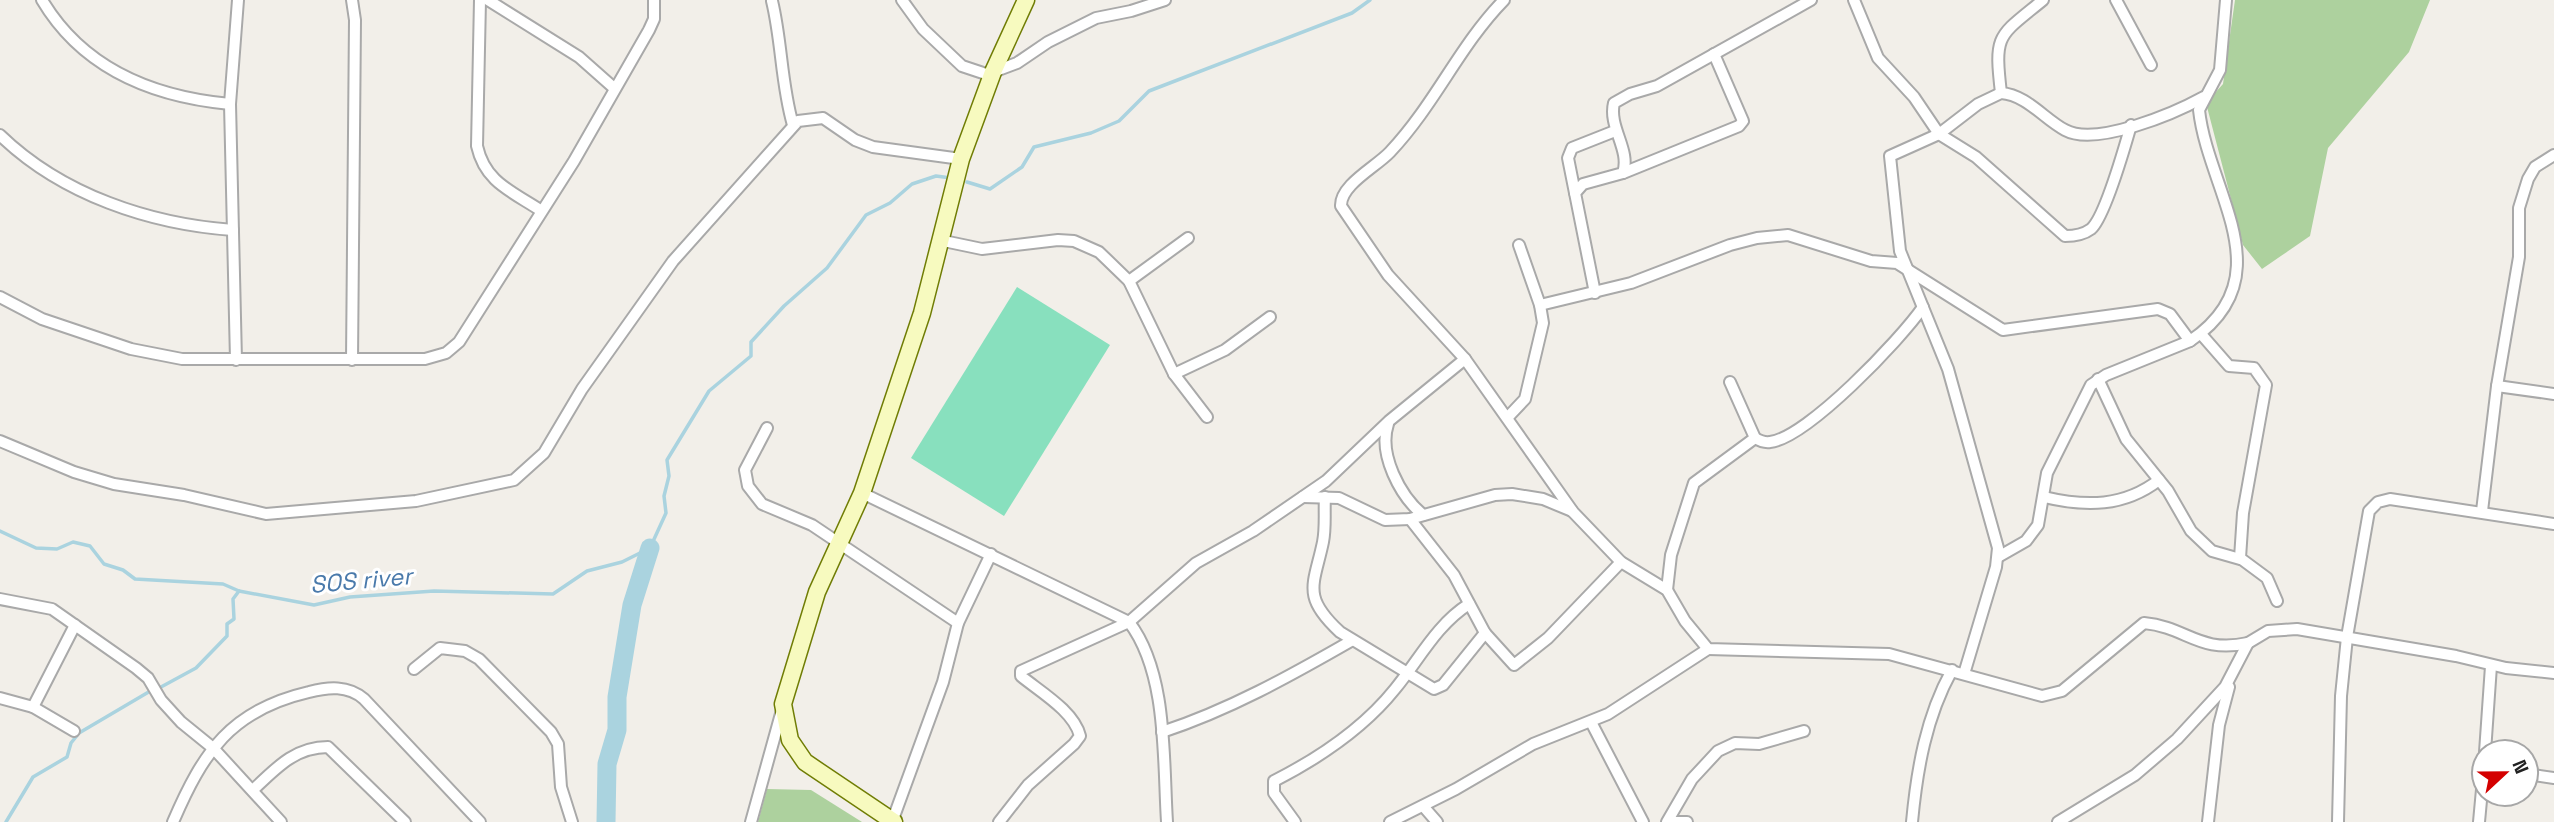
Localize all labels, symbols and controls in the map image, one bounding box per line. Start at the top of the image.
water label: SOS river [309,560,416,600]
north arrow [2470,738,2540,808]
text: N [2506,756,2534,777]

